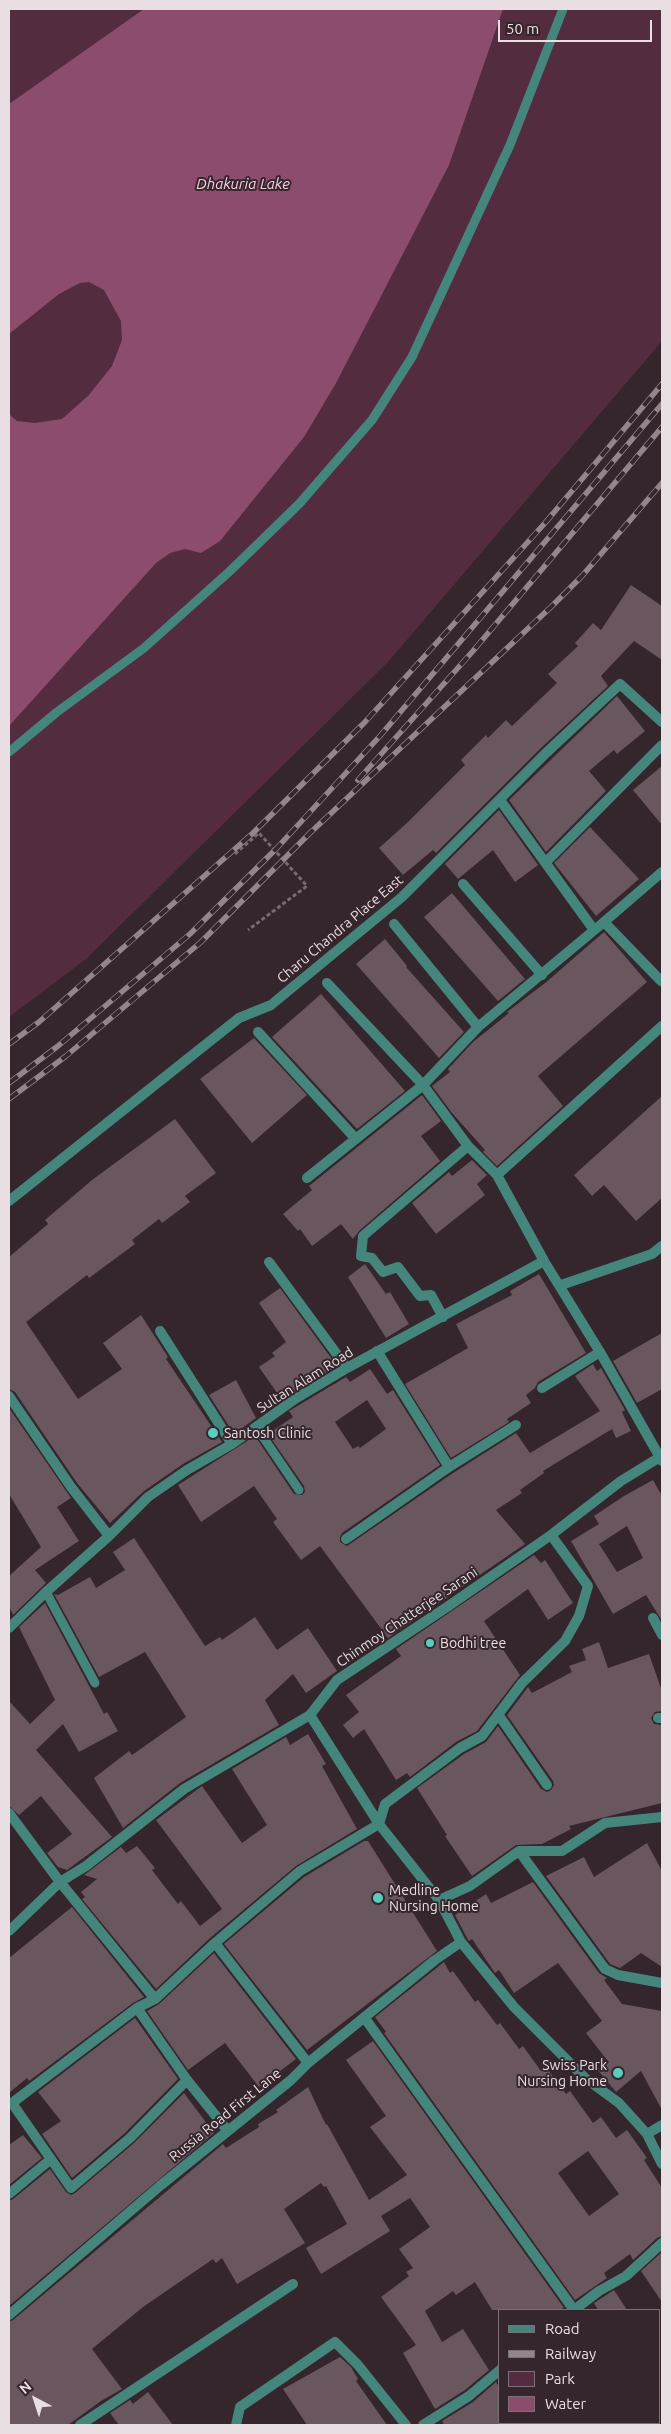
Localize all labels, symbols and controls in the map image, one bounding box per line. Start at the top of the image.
scale bar [501,10,655,42]
text: 50 m [506,20,539,37]
water label: Dhakuria Lake [196,175,290,193]
street label: Charu Chandra Place East [274,871,406,987]
street label: Sultan Alam Road [254,1344,356,1416]
place label: Santosh Clinic [224,1425,311,1441]
marker: Santosh Clinic [206,1426,220,1440]
street label: Chinmoy Chatterjee Sarani [333,1563,481,1671]
place label: Bodhi tree [440,1635,506,1651]
marker: Bodhi tree [424,1637,436,1649]
place label: Medline Nursing Home [389,1882,479,1914]
marker: Medline Nursing Home [371,1891,385,1905]
place label: Swiss Park Nursing Home [517,2057,607,2090]
street label: Russia Road First Lane [166,2065,284,2165]
marker: Swiss Park Nursing Home [611,2066,625,2080]
legend [498,2309,661,2424]
text: Road [545,2320,580,2337]
text: Railway [545,2345,596,2362]
text: Park [545,2370,575,2387]
north arrow [10,2374,60,2424]
text: N [16,2378,34,2397]
text: Water [545,2395,586,2412]

